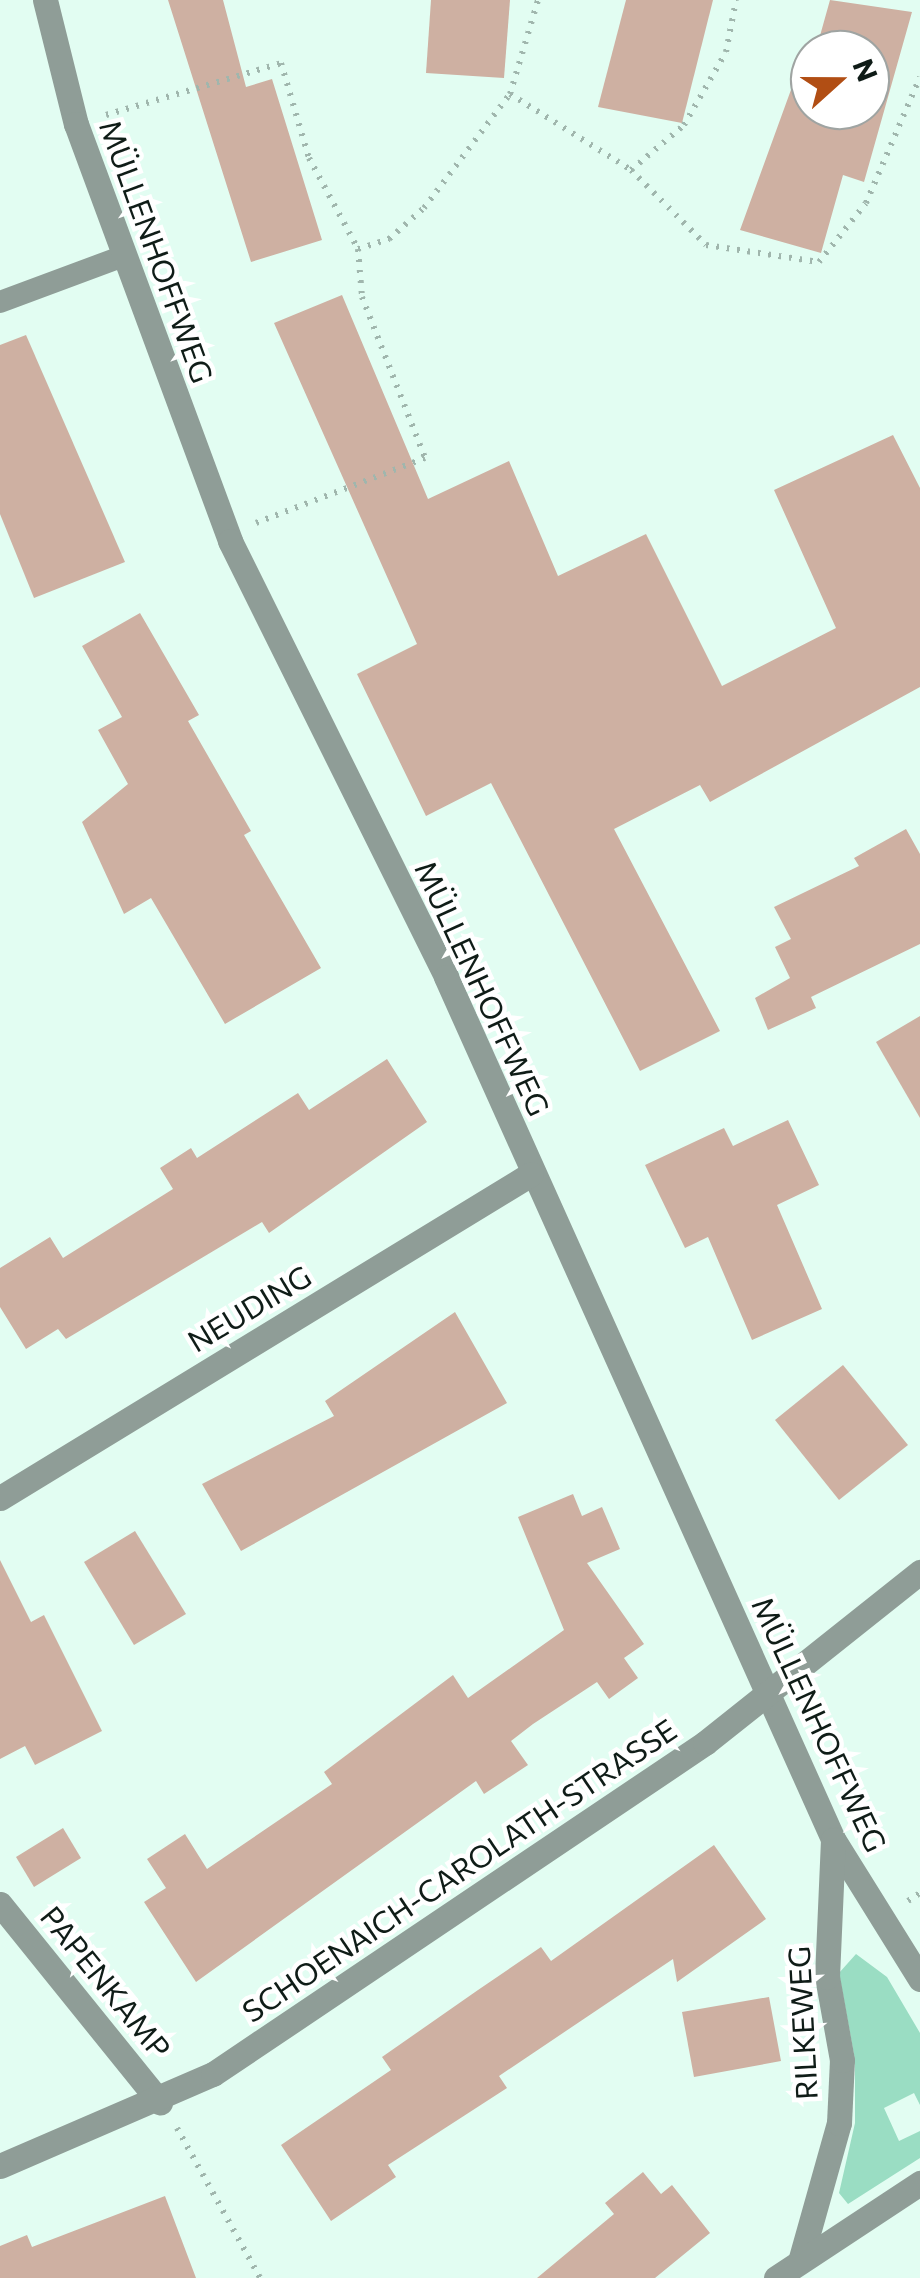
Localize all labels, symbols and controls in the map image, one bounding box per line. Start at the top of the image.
north arrow [790,30,890,130]
text: N [847,54,886,86]
street label: MÜLLENHOFFWEG [93,115,221,387]
street label: MÜLLENHOFFWEG [408,855,558,1121]
street label: NEUDING [181,1257,317,1359]
street label: MÜLLENHOFFWEG [745,1591,895,1857]
street label: SCHOENAICH-CAROLATH-STRASSE [235,1711,683,2029]
street label: PAPENKAMP [34,1899,178,2065]
street label: RILKEWEG [780,1945,824,2101]

